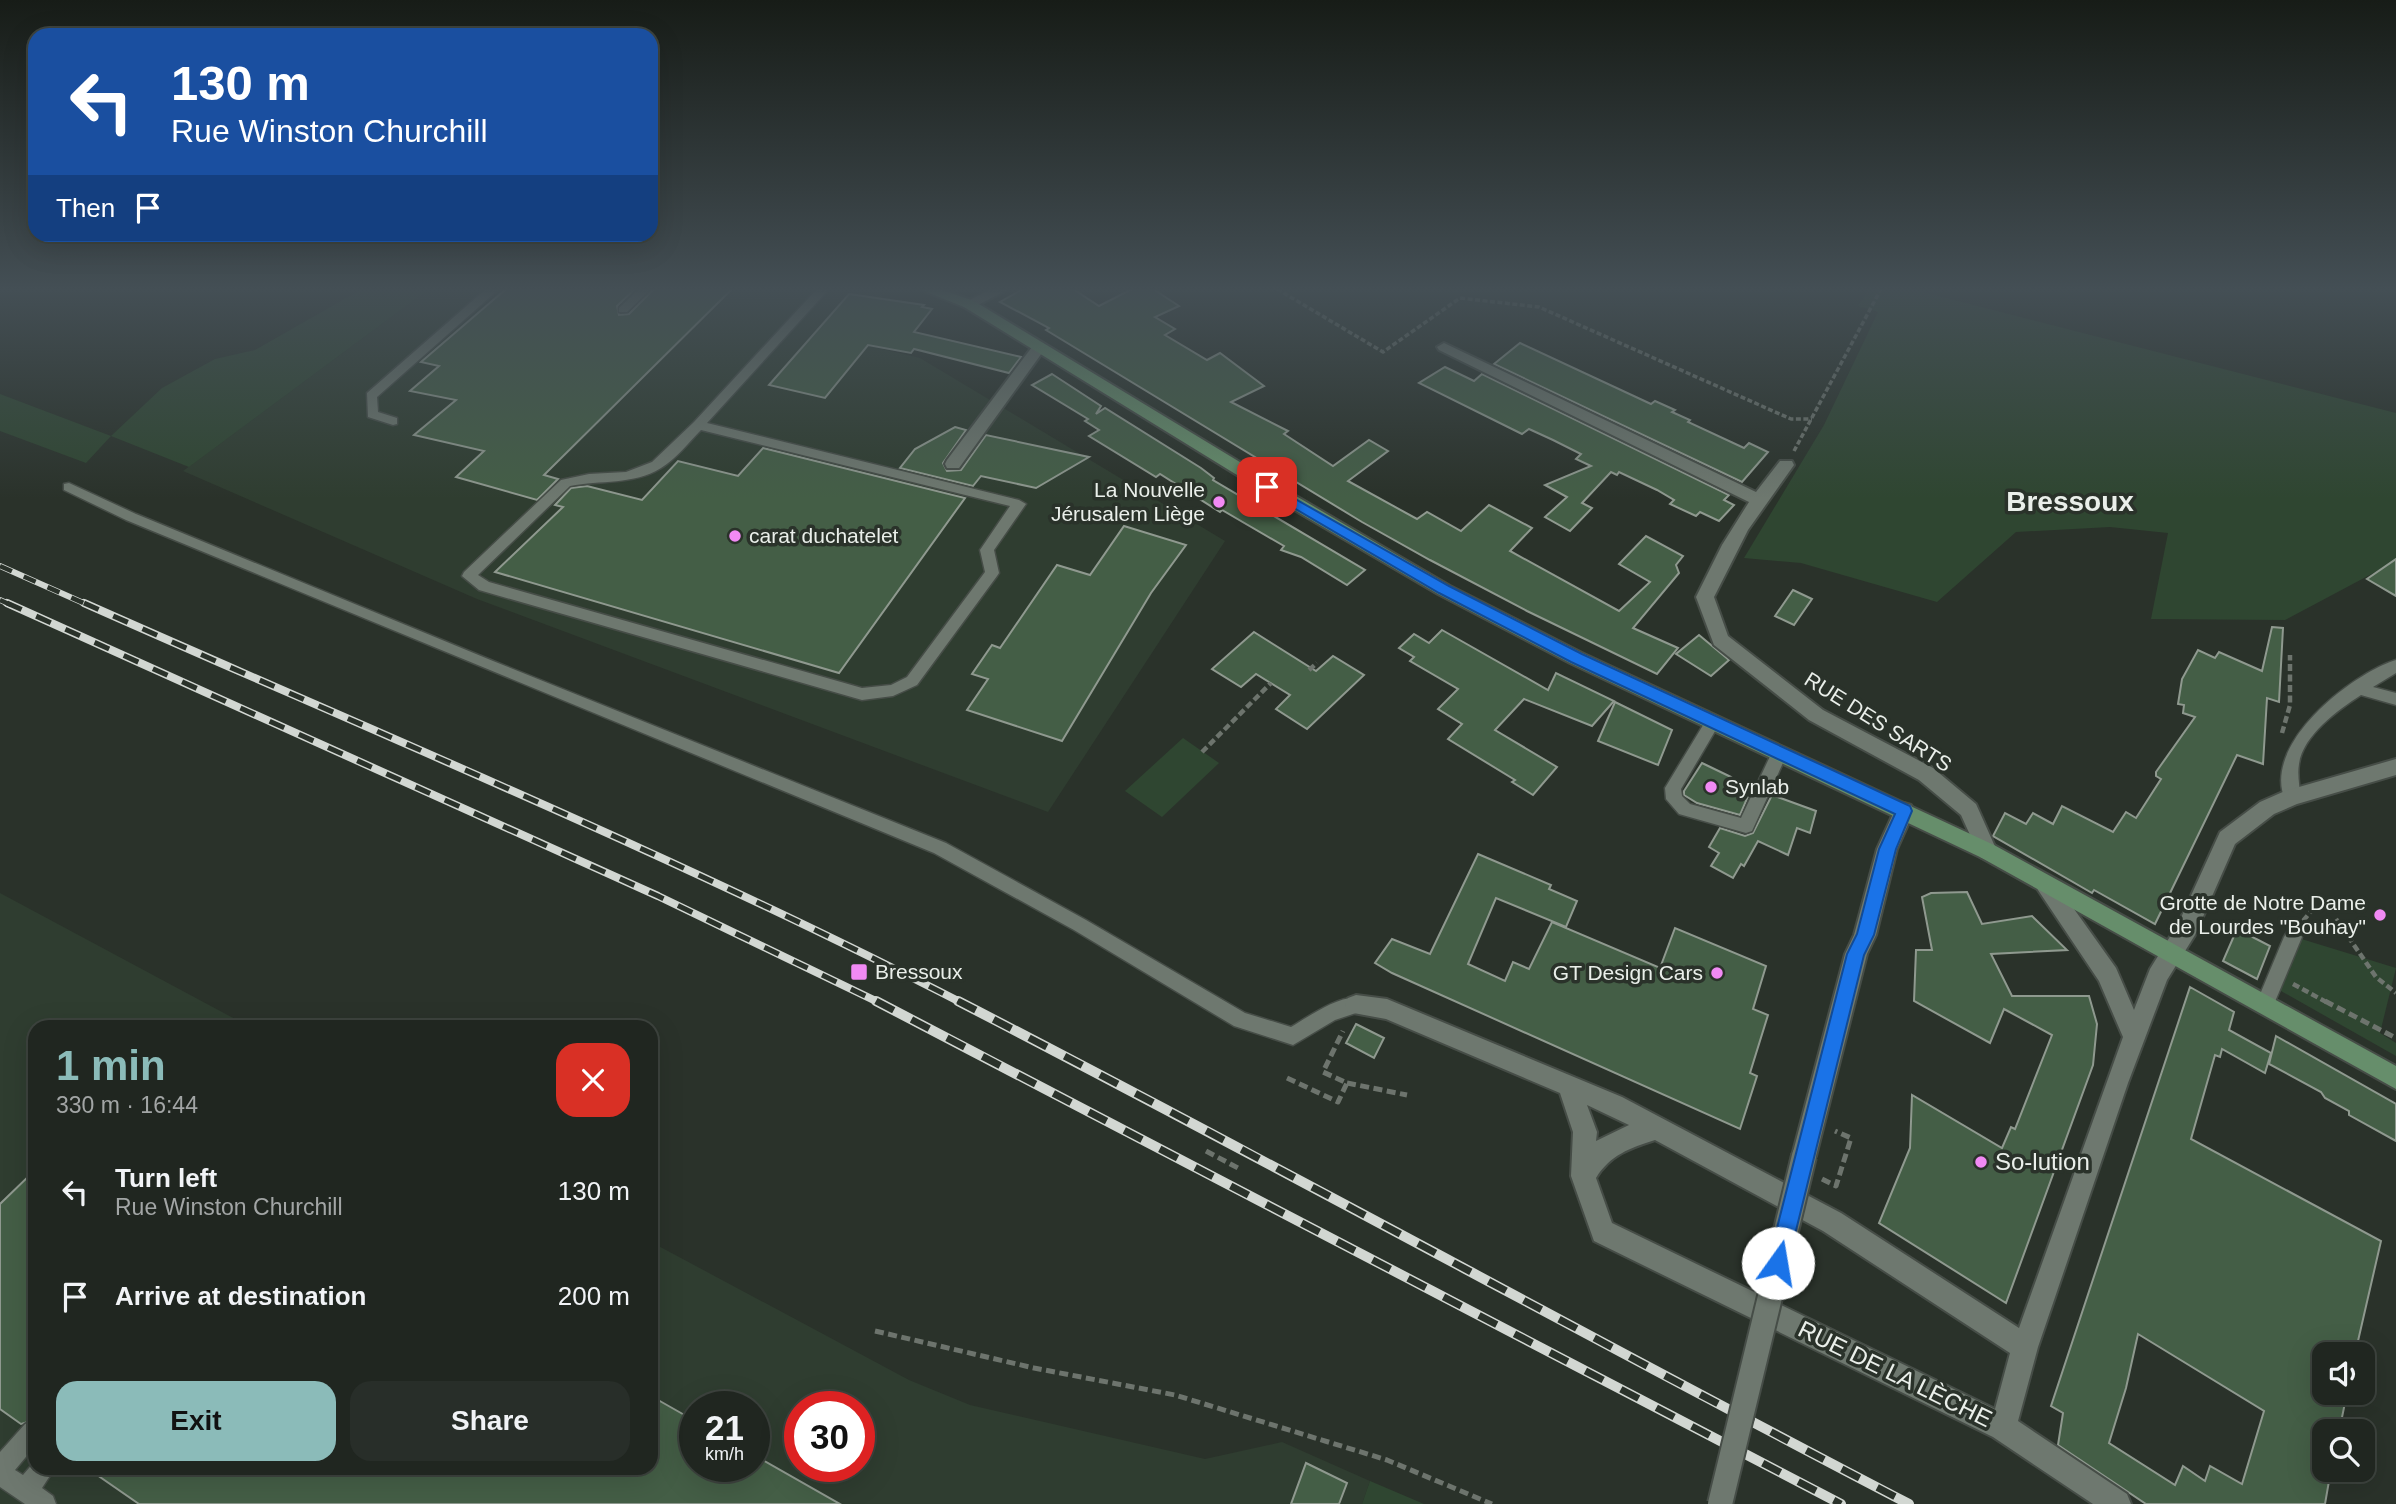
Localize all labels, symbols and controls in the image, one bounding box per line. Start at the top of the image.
icon: left [56,56,147,147]
text: 130 m [171,56,310,110]
text: Rue Winston Churchill [171,113,488,149]
icon: arrive [129,189,167,227]
text: Then [56,193,115,223]
pin [1237,457,1297,517]
icon: arrive [1248,468,1286,506]
place label: La Nouvelle Jérusalem Liège [1051,478,1205,525]
district label: Bressoux [2006,486,2134,517]
marker: La Nouvelle Jérusalem Liège [1211,494,1227,510]
place label: carat duchatelet [749,524,899,547]
marker: carat duchatelet [727,528,743,544]
street label: RUE DES SARTS [1801,667,1956,776]
place label: Synlab [1725,775,1789,798]
marker: Synlab [1703,779,1719,795]
place label: Grotte de Notre Dame de Lourdes "Bouhay" [2159,891,2366,938]
marker: Grotte de Notre Dame de Lourdes "Bouhay" [2372,907,2388,923]
place label: Bressoux [875,960,963,983]
place label: GT Design Cars [1553,961,1703,984]
marker: Bressoux [849,962,869,982]
marker: GT Design Cars [1709,965,1725,981]
text: 1 min [56,1042,166,1089]
button: close [556,1043,630,1117]
text: 330 m · 16:44 [56,1092,198,1118]
place label: So-lution [1995,1148,2090,1175]
marker: So-lution [1973,1154,1989,1170]
text: Turn left [115,1163,217,1193]
icon: left [56,1173,94,1211]
text: 130 m [558,1176,630,1206]
text: Rue Winston Churchill [115,1194,343,1220]
position arrow [1741,1226,1815,1300]
icon: arrive [56,1278,94,1316]
text: Arrive at destination [115,1281,366,1311]
text: 200 m [558,1281,630,1311]
street label: RUE DE LA LÈCHE [1794,1315,1996,1432]
map controls [2312,1342,2375,1482]
button: sound [2312,1342,2375,1405]
button: Exit [56,1381,336,1461]
button: Share [350,1381,630,1461]
speed limit sign: 30 [784,1391,875,1482]
text: 21 [705,1408,744,1447]
button: search [2312,1419,2375,1482]
text: km/h [705,1444,744,1464]

